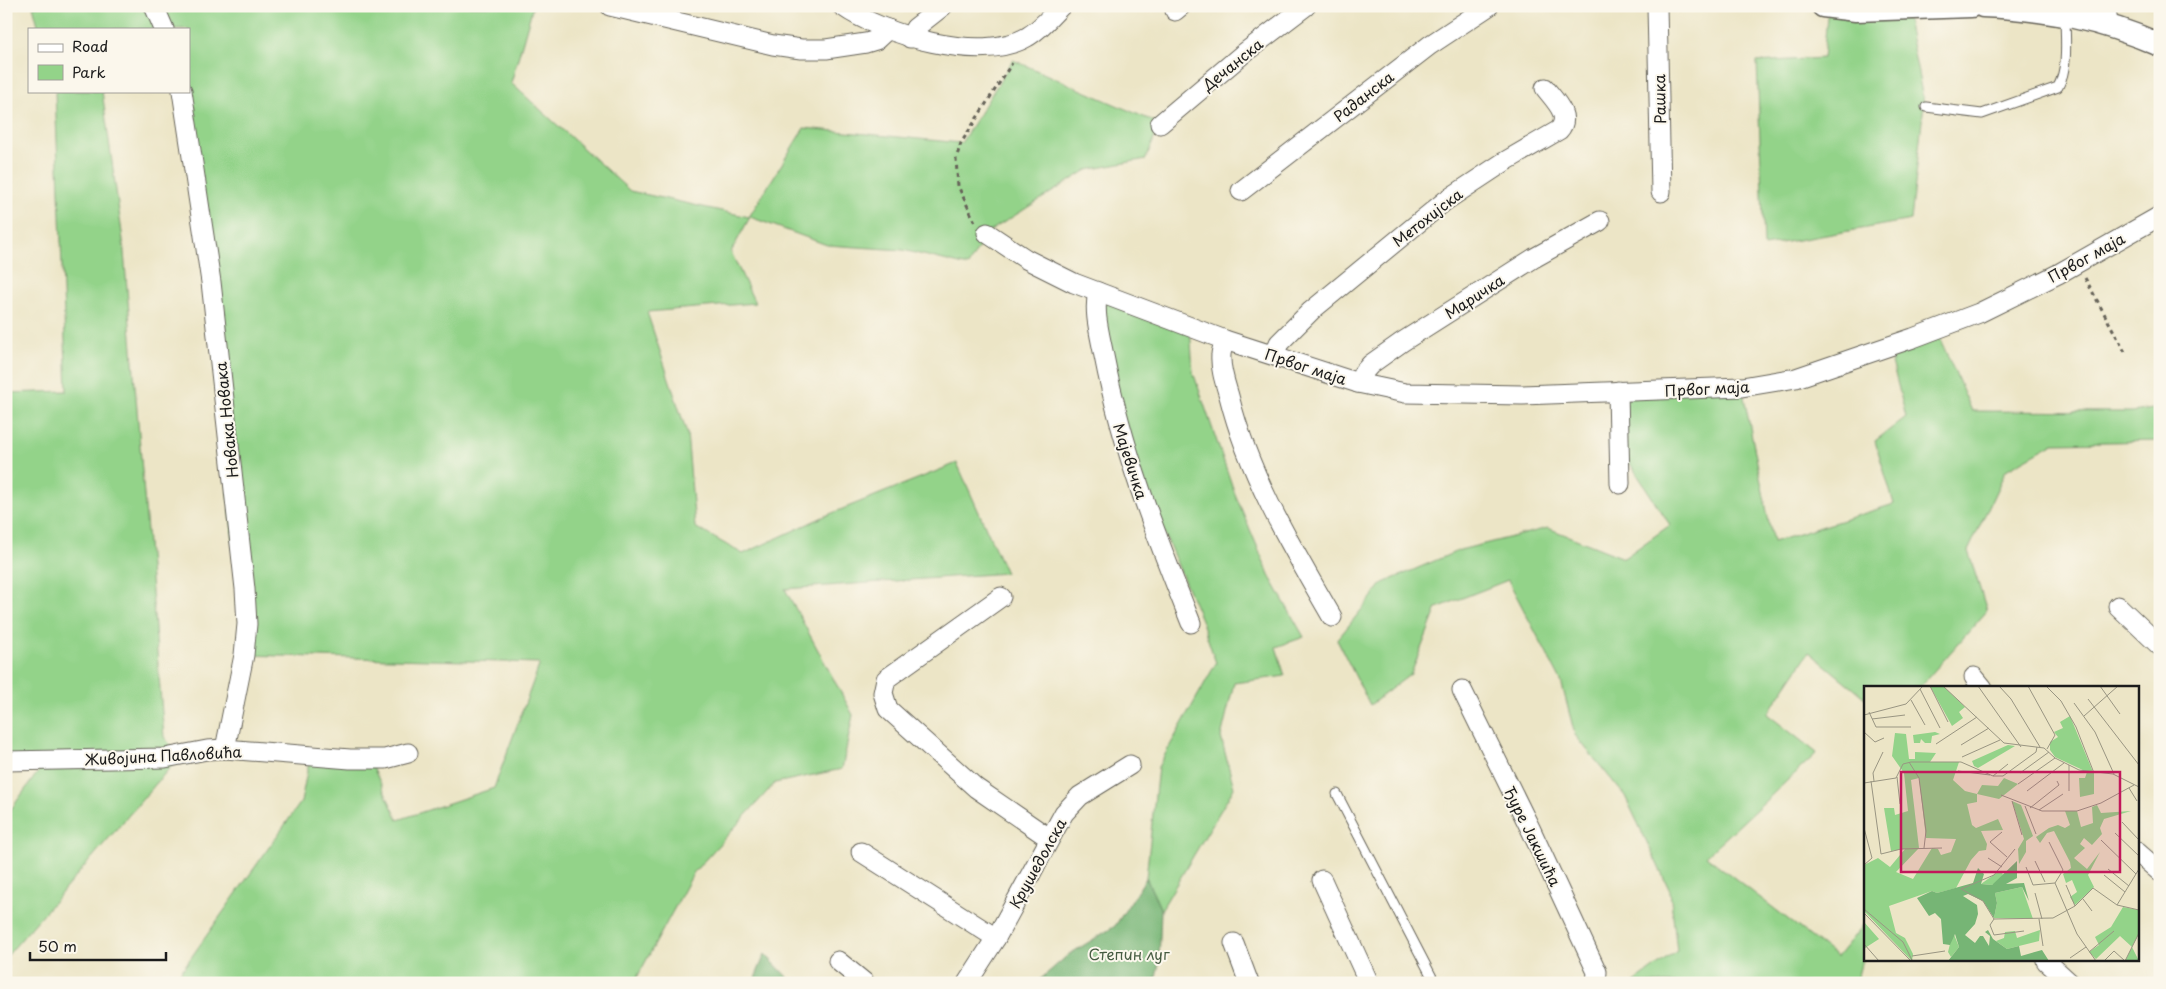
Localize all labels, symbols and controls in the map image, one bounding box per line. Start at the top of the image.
legend [28,28,190,92]
street label: Дечанска [1196,32,1268,96]
text: Road [72,34,108,57]
text: Park [72,60,106,83]
street label: Раданска [1328,65,1399,127]
street label: Рашка [1647,73,1671,124]
street label: Метохијска [1387,182,1468,252]
street label: Првог маја [2043,226,2129,288]
street label: Маричка [1440,268,1509,324]
street label: Првог маја [1262,342,1350,390]
street label: Новака Новака [208,360,244,479]
street label: Првог маја [1664,374,1750,402]
street label: Мајевичка [1108,420,1154,503]
inset map [1864,686,2138,962]
street label: Живојина Павловића [84,739,243,771]
street label: Ђуре Јакшића [1499,782,1567,890]
street label: Крушедолска [1003,813,1072,912]
scale bar [30,929,166,961]
text: 50 m [38,934,77,957]
park label: Степин луг [1088,942,1170,965]

